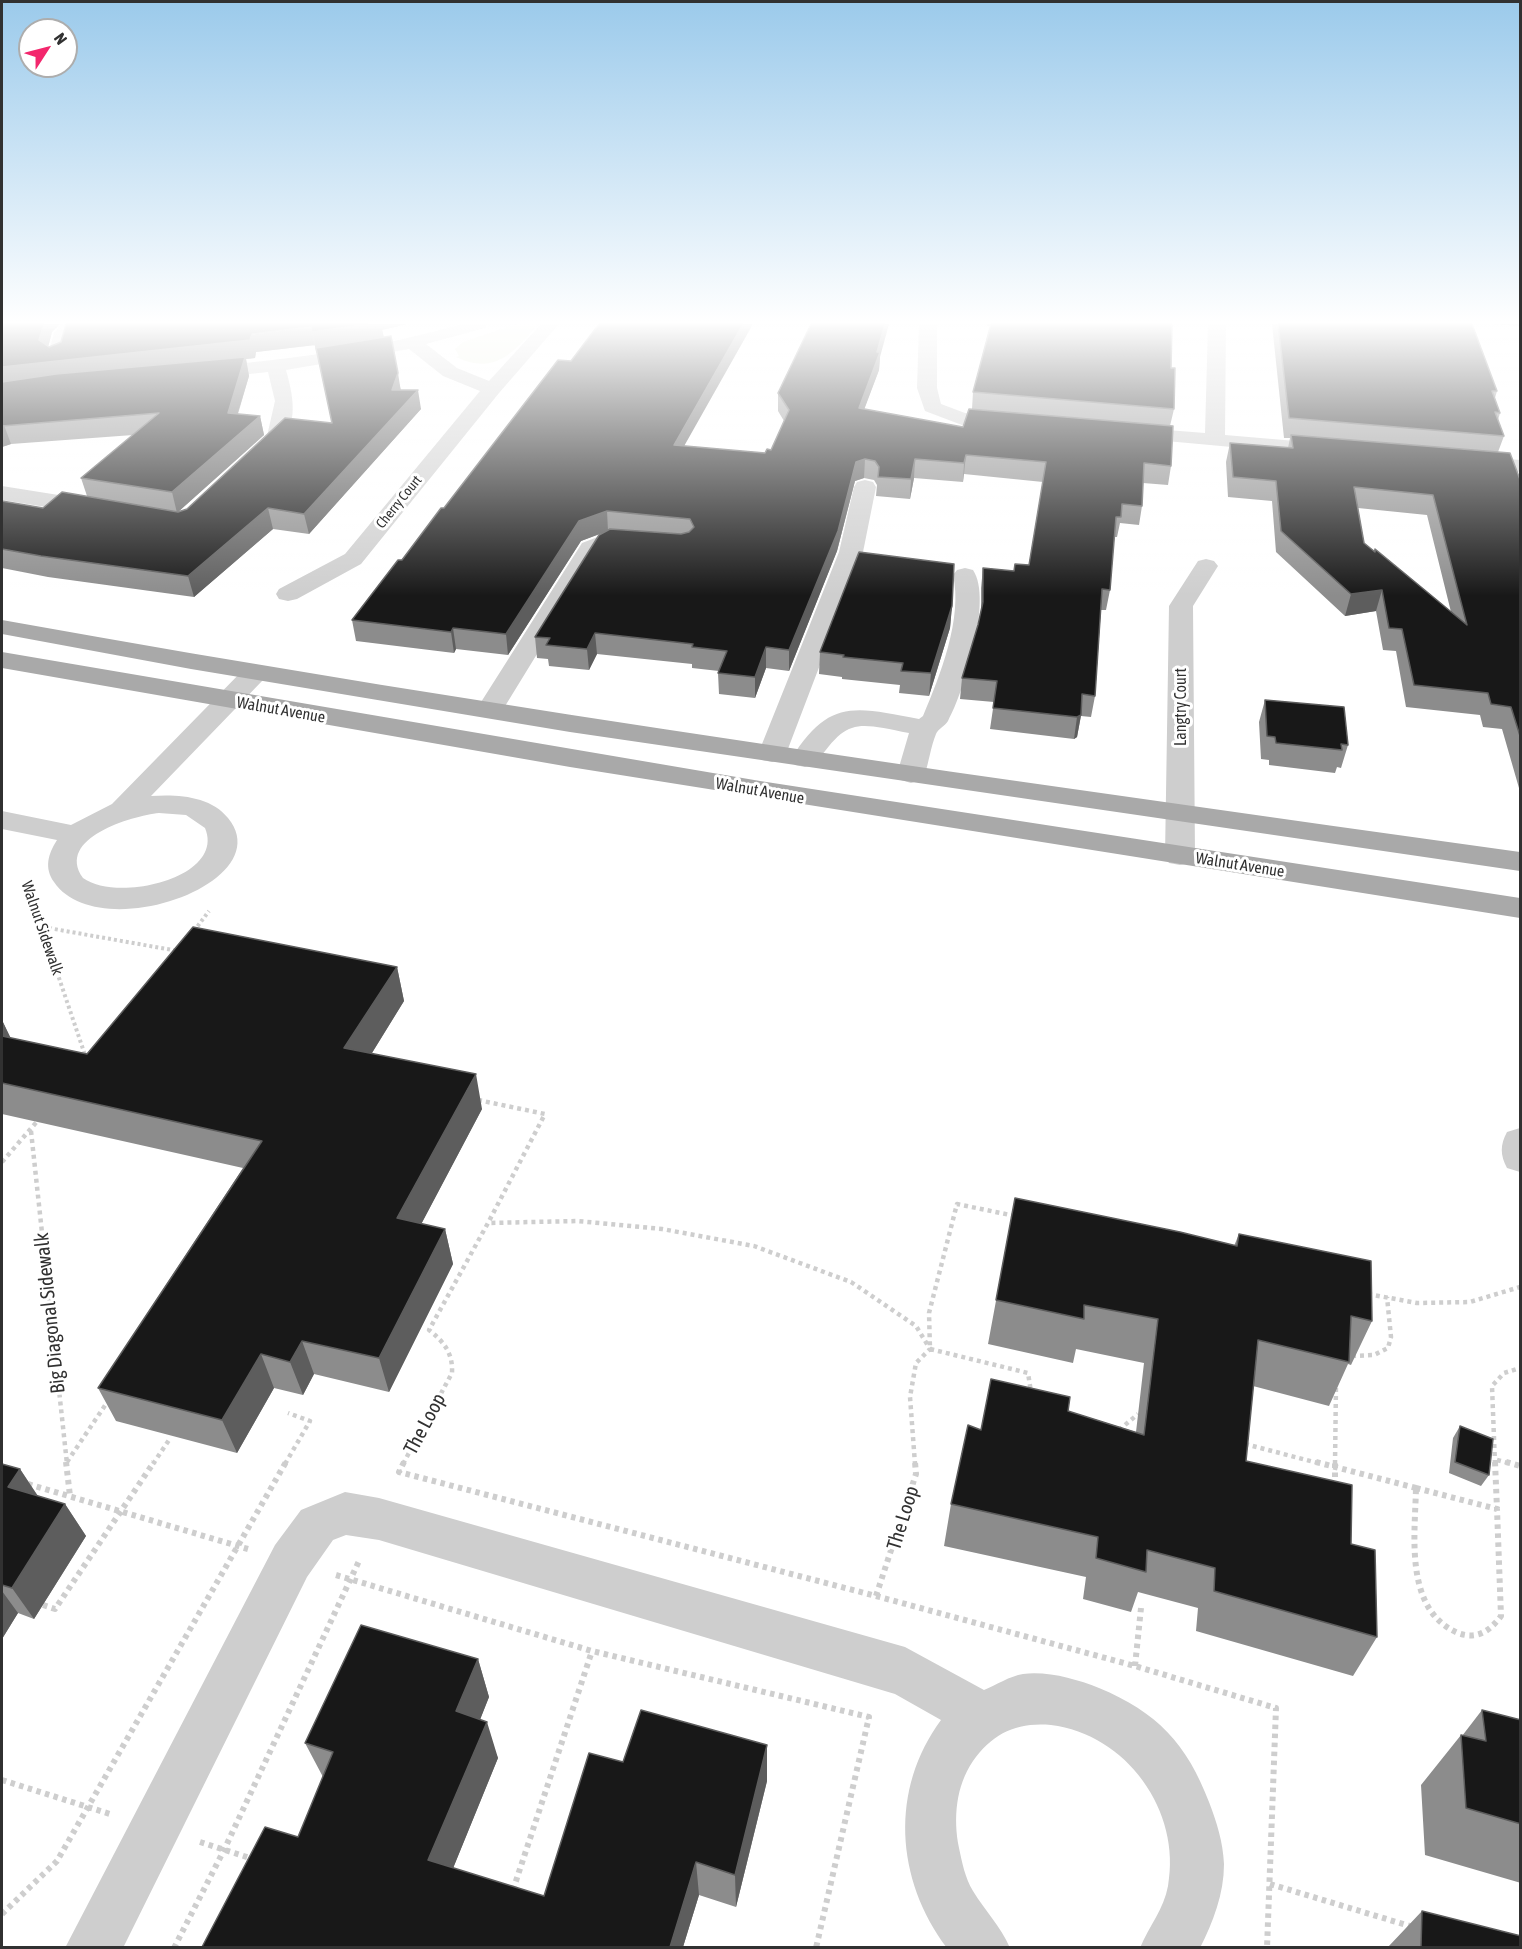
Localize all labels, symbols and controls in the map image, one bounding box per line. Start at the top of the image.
north arrow [18,18,78,78]
text: N [51,29,71,48]
street label: Cherry Court [373,472,425,532]
street label: Langtry Court [1171,668,1191,746]
street label: Walnut Avenue [235,693,327,727]
street label: Walnut Avenue [714,774,806,808]
street label: Walnut Avenue [1194,849,1286,881]
street label: Walnut Sidewalk [17,878,67,978]
street label: Big Diagonal Sidewalk [30,1231,70,1395]
street label: The Loop [399,1389,451,1459]
street label: The Loop [882,1483,924,1553]

